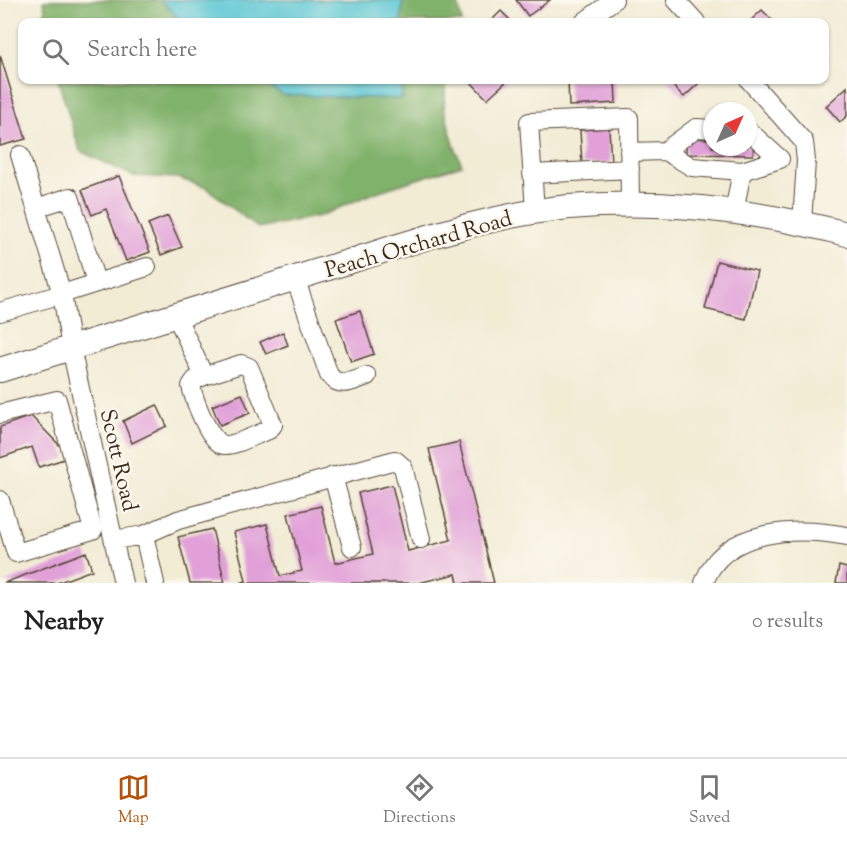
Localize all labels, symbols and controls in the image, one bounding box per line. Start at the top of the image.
search box [18,18,829,84]
icon: search [39,35,72,68]
text: Search here [87,35,197,67]
north arrow [703,102,757,156]
street label: Peach Orchard Road [321,204,516,288]
street label: Scott Road [90,406,144,515]
text: Nearby [24,604,104,641]
text: 0 results [752,608,823,637]
tab: Map [117,771,150,830]
tab: Directions [383,771,456,830]
tab: Saved [689,771,730,830]

